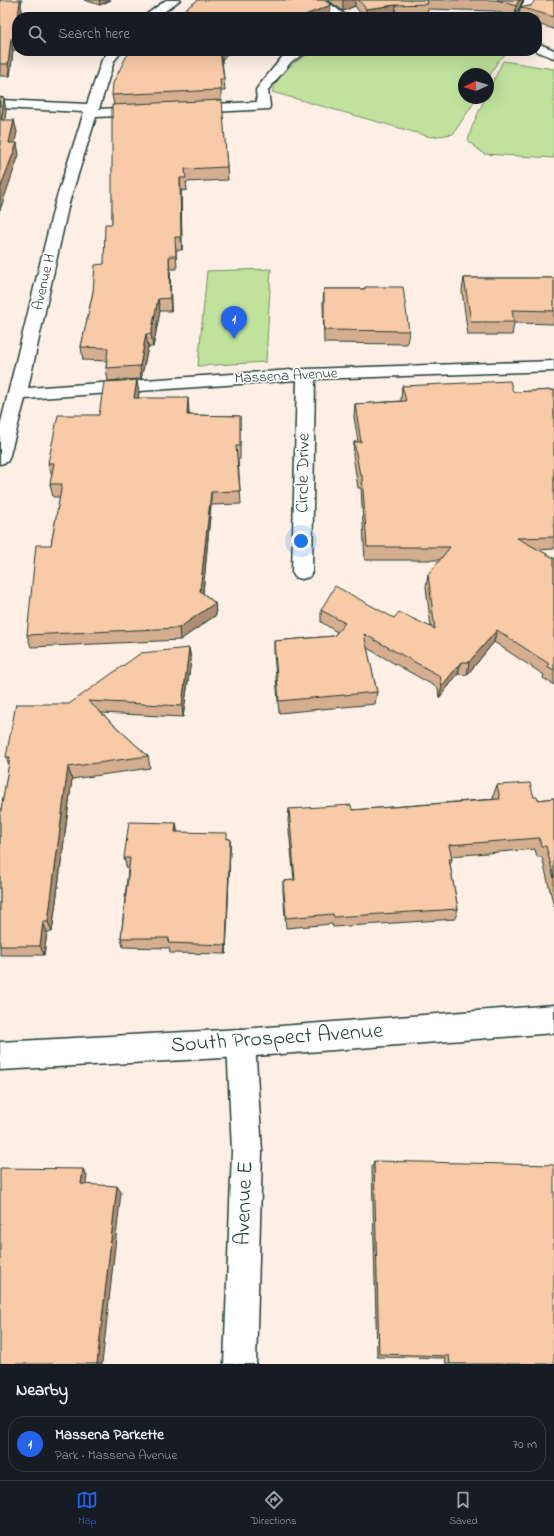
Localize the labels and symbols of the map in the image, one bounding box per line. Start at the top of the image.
north arrow [458,68,494,104]
street label: Avenue H [27,252,61,312]
pin: 1 [221,306,247,339]
street label: Massena Avenue [234,362,338,390]
street label: Circle Drive [290,432,318,513]
your location [291,531,311,551]
street label: South Prospect Avenue [170,1016,384,1062]
street label: Avenue E [228,1160,262,1246]

